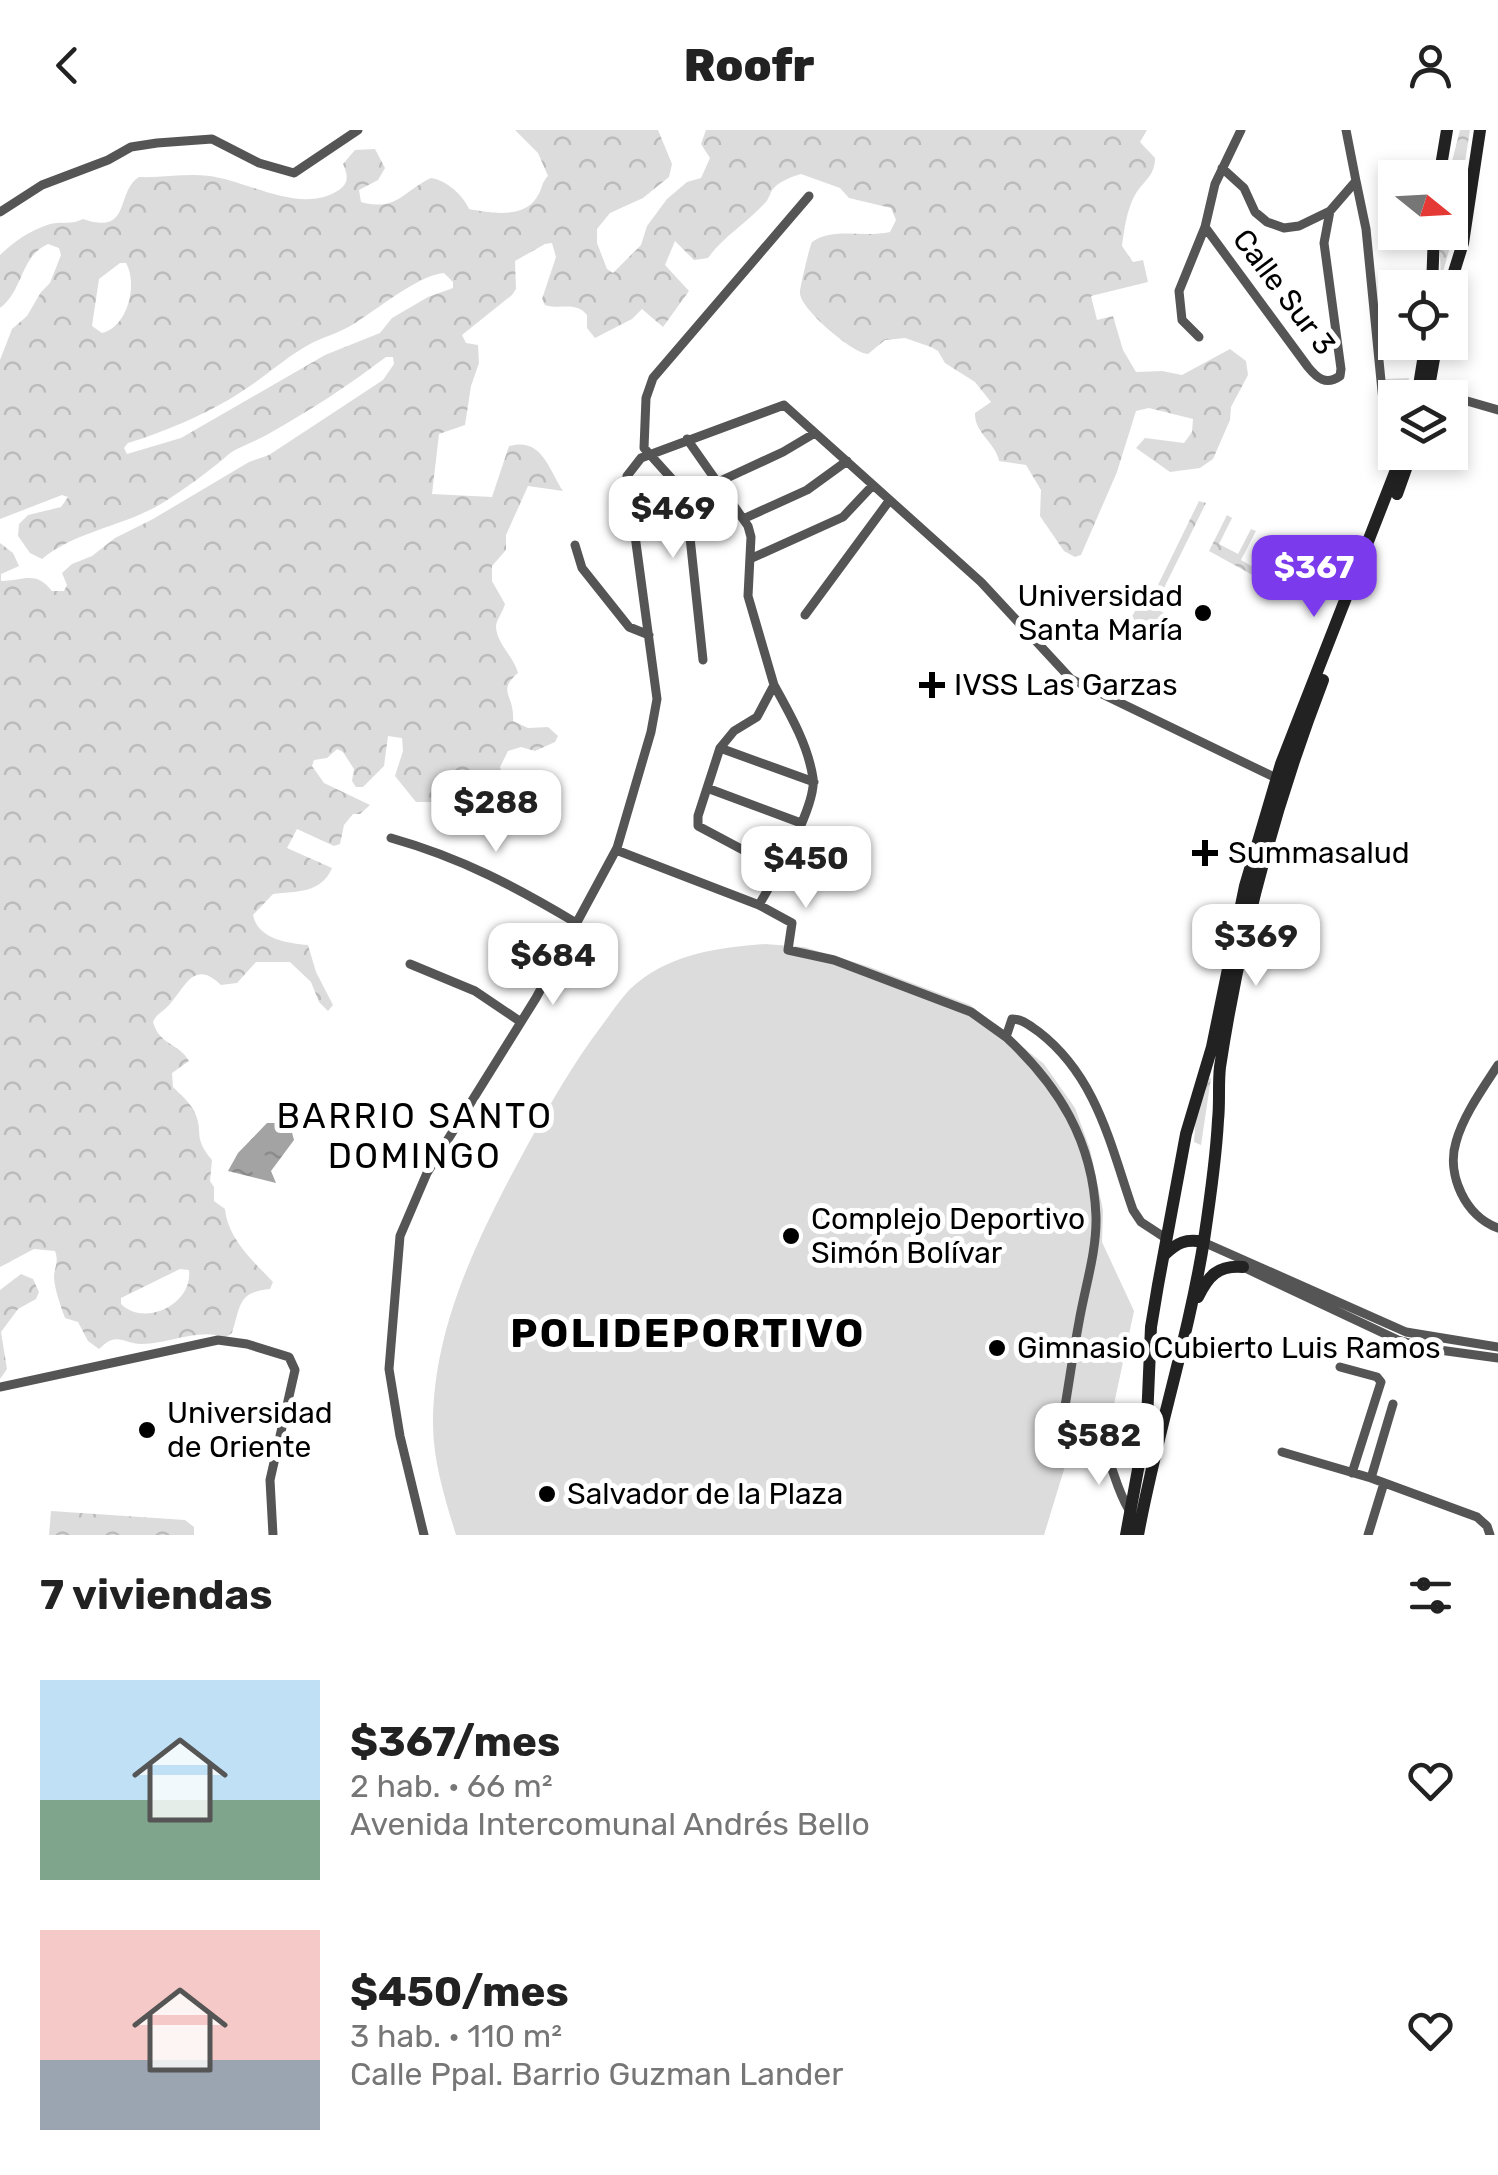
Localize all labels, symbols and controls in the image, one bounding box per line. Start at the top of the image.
icon: back [40,38,95,93]
icon: person [1403,38,1458,93]
text: Roofr [684,39,814,92]
north arrow [1378,160,1468,250]
map controls [1378,160,1468,470]
street label: Calle Sur 3 [1225,222,1343,362]
button: locate [1378,270,1468,360]
button: layers [1378,380,1468,470]
pin: $469 [614,476,732,561]
text: $469 [631,489,715,527]
pin: $367 [1255,535,1373,620]
text: $367 [1274,548,1354,586]
place label: Universidad Santa María [1017,578,1183,648]
marker: Universidad Santa María [1192,602,1214,624]
place label: IVSS Las Garzas [954,667,1177,703]
marker: IVSS Las Garzas [919,672,945,698]
pin: $288 [437,770,555,855]
text: $288 [453,783,539,821]
pin: $450 [747,826,865,911]
place label: Summasalud [1228,835,1410,871]
text: $450 [763,839,849,877]
marker: Summasalud [1192,840,1218,866]
pin: $369 [1197,904,1315,989]
text: $369 [1214,917,1298,955]
pin: $684 [494,923,612,1008]
text: $684 [510,936,596,974]
district label: BARRIO SANTO DOMINGO [277,1095,553,1177]
place label: Complejo Deportivo Simón Bolívar [811,1201,1085,1271]
marker: Complejo Deportivo Simón Bolívar [780,1225,802,1247]
district label: POLIDEPORTIVO [510,1310,866,1357]
place label: Gimnasio Cubierto Luis Ramos [1017,1330,1441,1366]
marker: Gimnasio Cubierto Luis Ramos [986,1337,1008,1359]
place label: Universidad de Oriente [167,1395,333,1465]
pin: $582 [1040,1403,1158,1488]
text: $582 [1057,1416,1141,1454]
marker: Universidad de Oriente [136,1419,158,1441]
place label: Salvador de la Plaza [567,1476,843,1512]
marker: Salvador de la Plaza [536,1483,558,1505]
icon: filters [1403,1568,1458,1623]
text: 7 viviendas [40,1570,272,1620]
text: $367/mes [350,1717,560,1767]
icon: home [120,1720,240,1840]
icon: heart [1403,1753,1458,1808]
text: 2 hab. · 66 m² [350,1767,553,1805]
text: Avenida Intercomunal Andrés Bello [350,1805,870,1843]
text: $450/mes [350,1967,569,2017]
icon: home [120,1970,240,2090]
icon: heart [1403,2003,1458,2058]
text: 3 hab. · 110 m² [350,2017,562,2055]
text: Calle Ppal. Barrio Guzman Lander [350,2055,843,2093]

